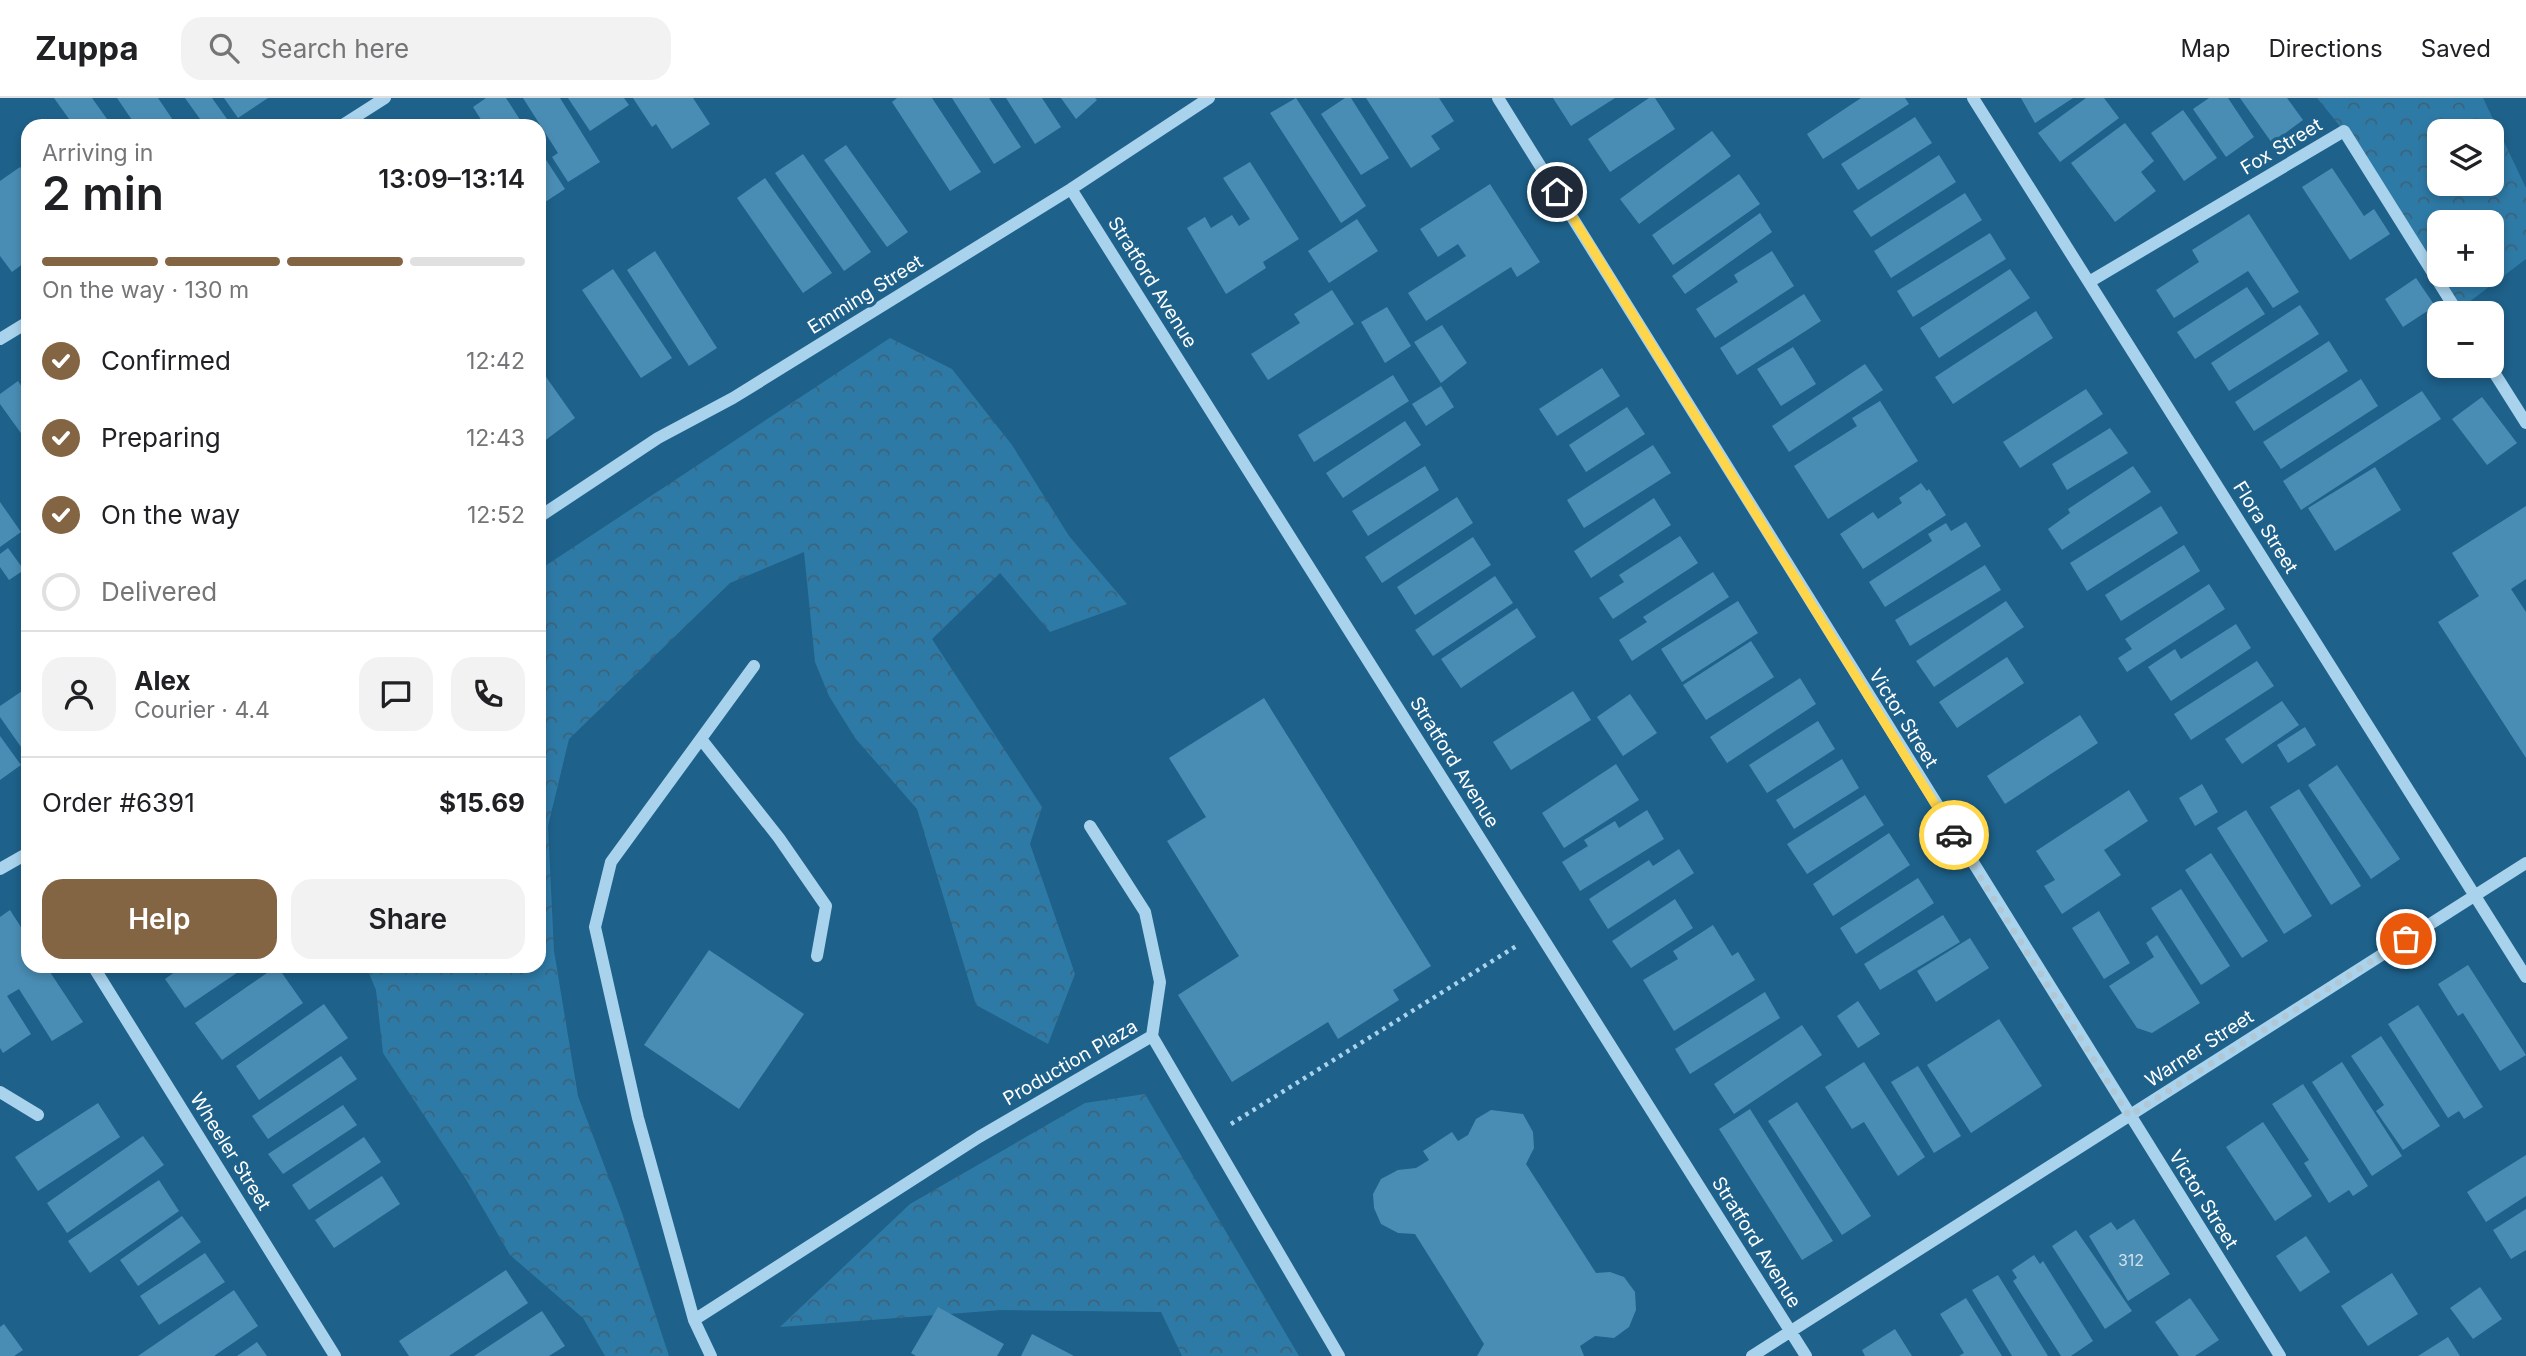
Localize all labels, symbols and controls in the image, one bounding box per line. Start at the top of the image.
search box [181,17,671,80]
text: Zuppa [35,28,139,68]
icon: search [205,29,243,67]
text: Search here [261,33,409,64]
text: Map [2181,34,2230,63]
text: Directions [2268,34,2383,63]
text: Saved [2421,34,2491,63]
street label: Fox Street [2236,113,2326,180]
map controls [2427,119,2504,378]
button: layers [2427,119,2504,196]
text: Arriving in [42,139,153,167]
pin [1527,162,1587,222]
text: 13:09–13:14 [378,163,525,194]
text: 2 min [42,165,164,221]
icon: home [1538,173,1576,211]
button: + [2427,210,2504,287]
street label: Stratford Avenue [1103,212,1202,352]
street label: Emming Street [804,250,927,339]
text: On the way · 130 m [42,276,249,304]
button: − [2427,301,2504,378]
icon: check [42,342,80,380]
text: Confirmed [101,345,231,376]
text: 12:42 [466,347,525,375]
icon: check [42,419,80,457]
text: Preparing [101,422,221,453]
text: 12:43 [466,424,525,452]
street label: Flora Street [2228,477,2303,577]
icon: check [42,496,80,534]
text: On the way [101,499,240,530]
text: 12:52 [467,501,525,529]
text: Delivered [101,576,217,607]
button: person [42,657,116,731]
button: chat [359,657,433,731]
button: phone [451,657,525,731]
text: Alex [134,665,191,696]
street label: Victor Street [1864,665,1943,772]
street label: Stratford Avenue [1405,692,1504,832]
text: Courier · 4.4 [134,696,270,724]
text: Order #6391 [42,787,195,818]
text: $15.69 [439,787,525,818]
courier [1919,800,1989,870]
icon: car [1935,816,1973,854]
button: Help [42,879,277,959]
button: Share [291,879,525,959]
pin [2376,909,2436,969]
icon: bag [2387,920,2425,958]
street label: Warner Street [2141,1005,2258,1092]
street label: Production Plaza [999,1015,1142,1110]
street label: Wheeler Street [185,1088,276,1214]
street label: Victor Street [2164,1146,2243,1253]
street label: Stratford Avenue [1707,1172,1806,1312]
house number: 312 [2118,1250,2144,1270]

